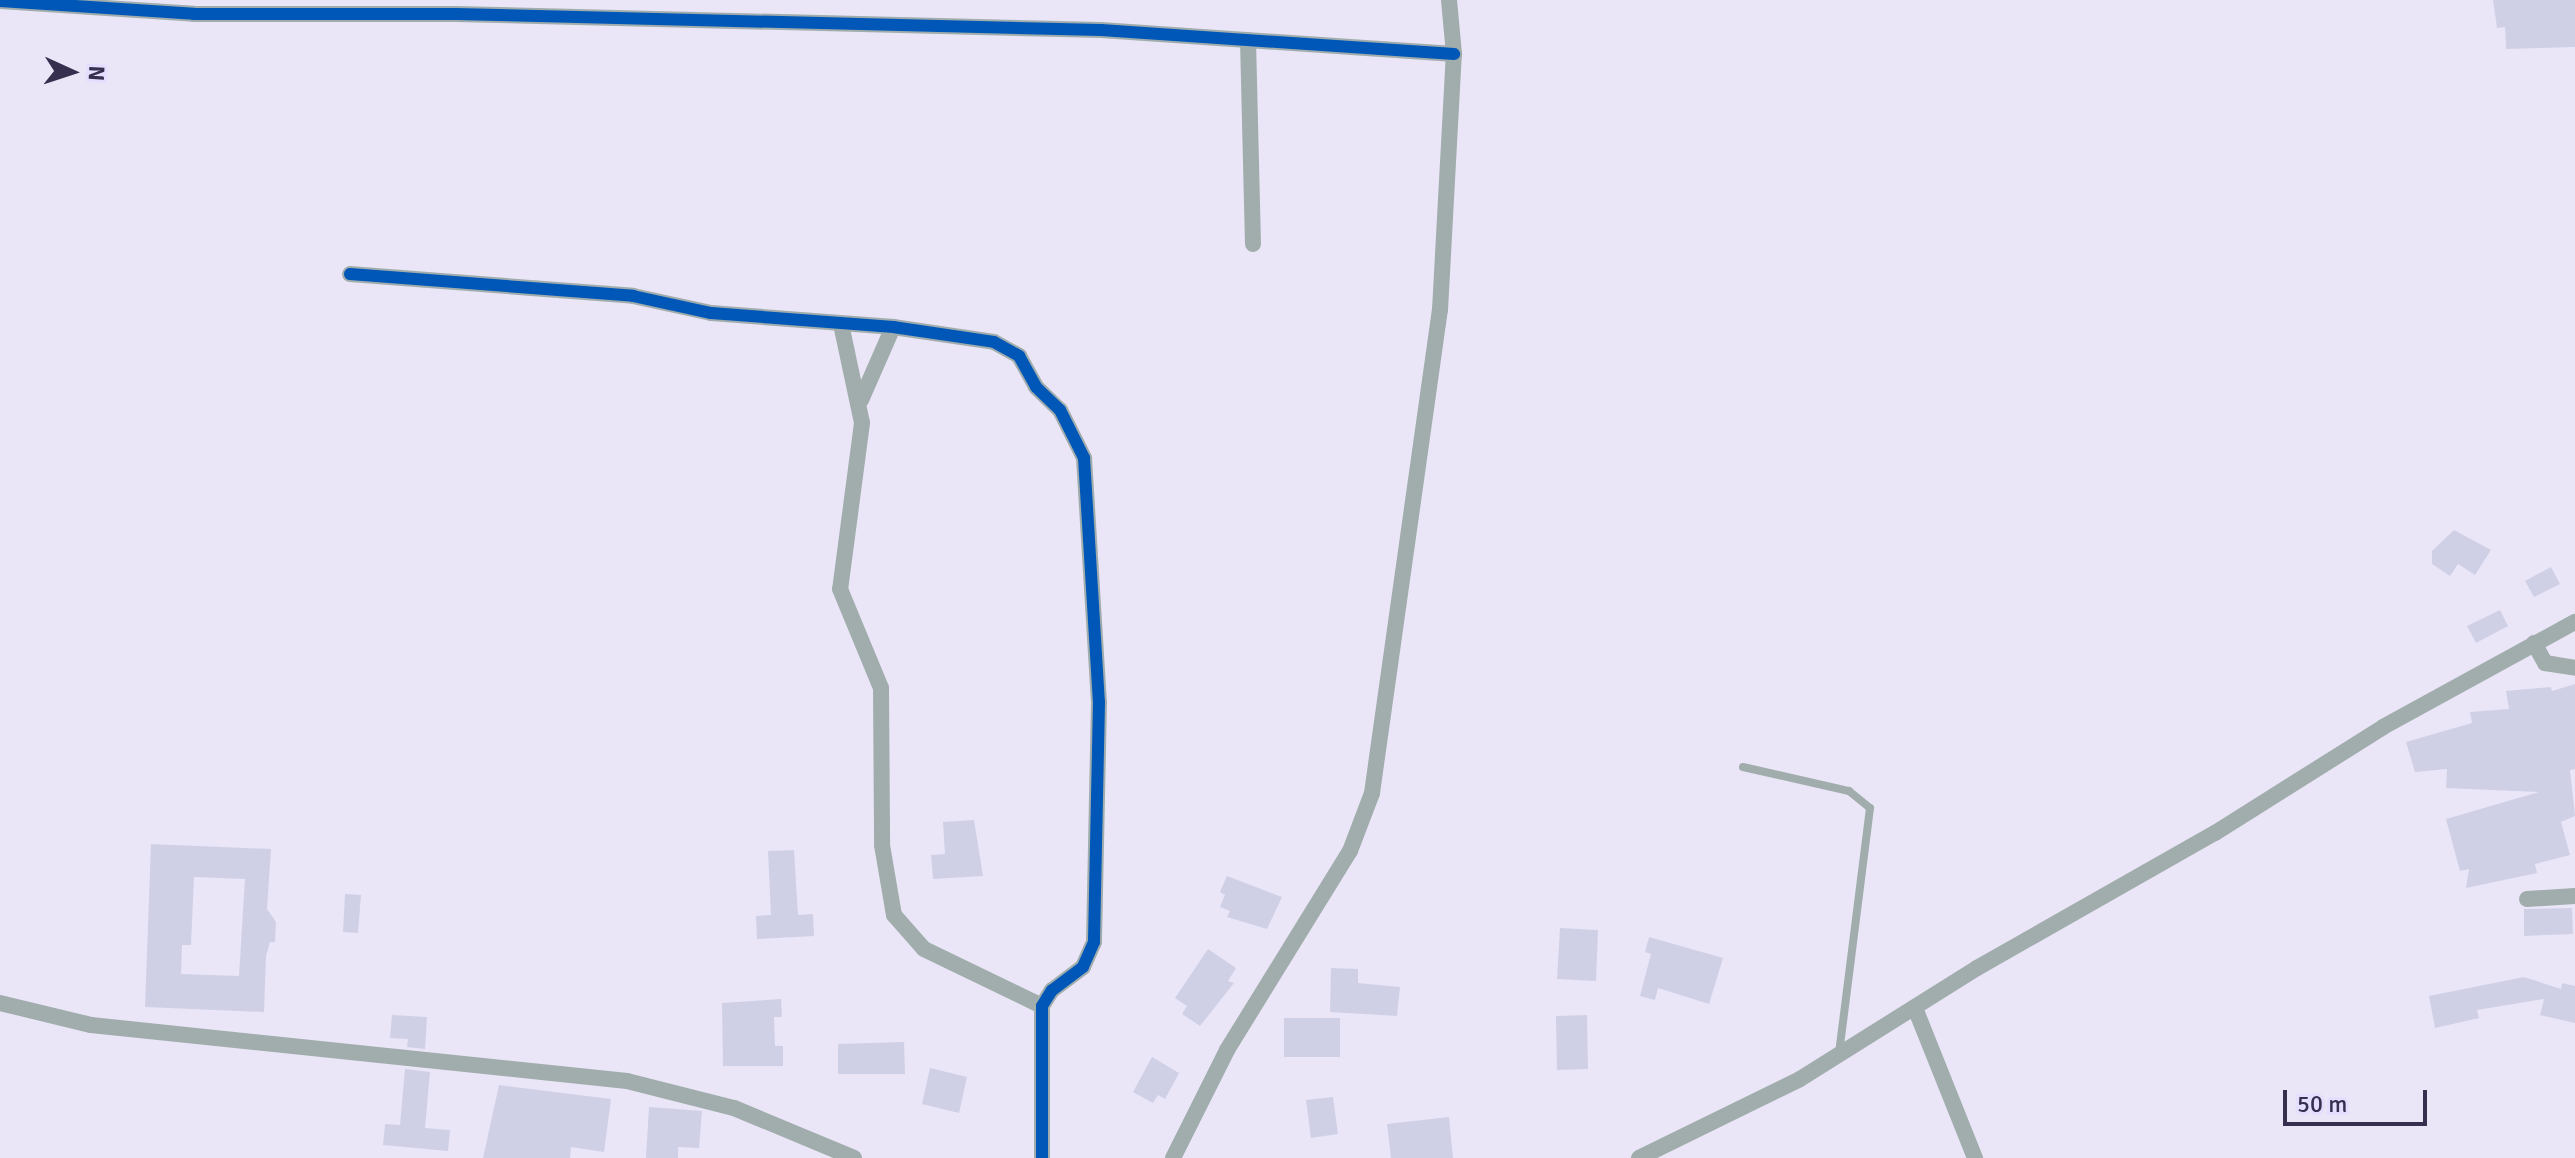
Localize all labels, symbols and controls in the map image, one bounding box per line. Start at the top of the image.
north arrow [32,32,112,112]
text: N [83,65,110,82]
scale bar [2287,1074,2431,1124]
text: 50 m [2297,1089,2347,1119]

